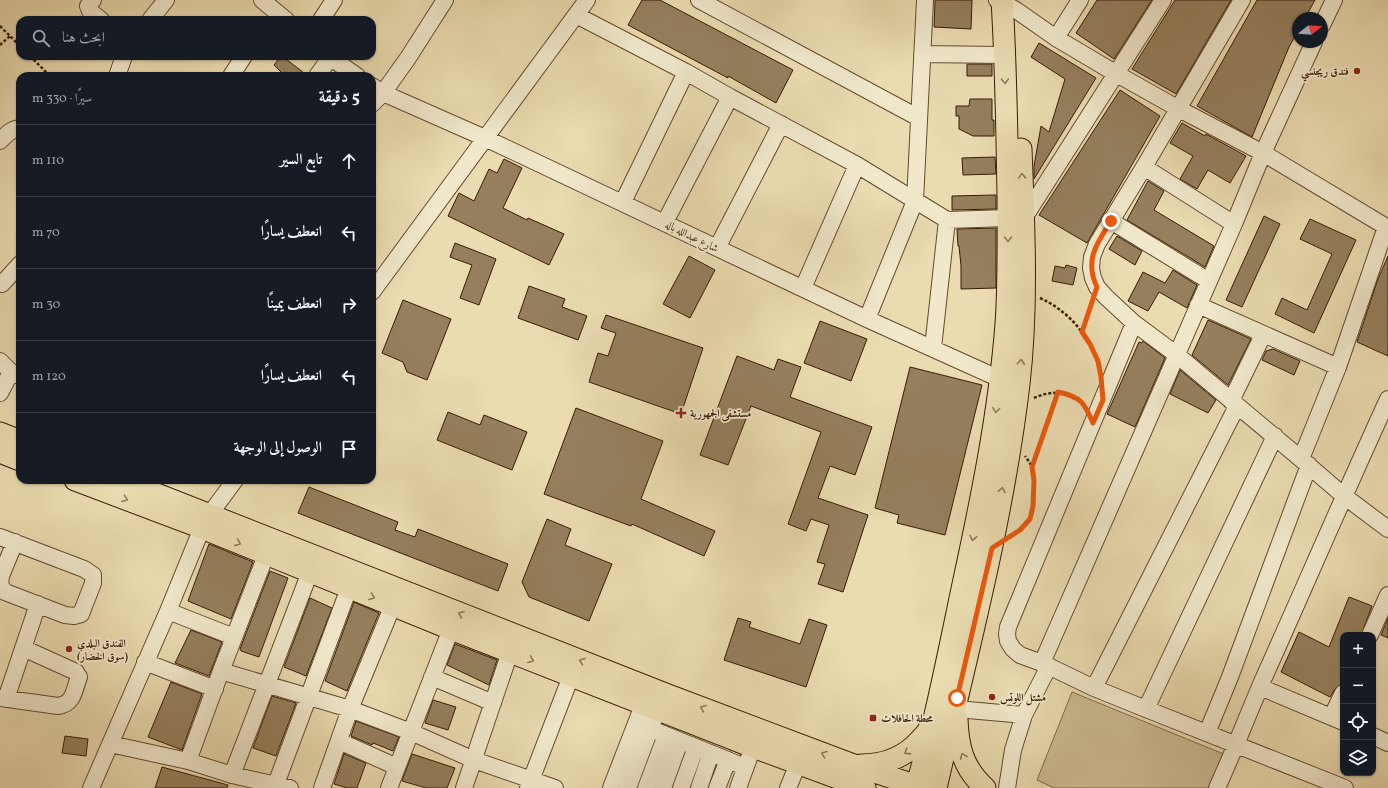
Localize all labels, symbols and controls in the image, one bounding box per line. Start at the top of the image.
north arrow [1292,12,1328,48]
search box [16,16,376,60]
icon: search [30,27,52,49]
text: ابحث هنا [62,28,105,49]
place label: فندق ريجنسي [1301,65,1349,82]
marker: فندق ريجنسي [1352,66,1362,76]
one-way arrow [1000,78,1009,84]
text: 5 دقيقة [319,86,360,109]
text: سيرًا · 330 m [32,90,92,108]
text: تابع السير [280,150,322,171]
icon: ahead [338,150,360,172]
text: 110 m [32,152,64,170]
one-way arrow [1018,173,1027,179]
route end [1102,212,1120,230]
street label: شارع عبدالله باله [662,218,721,258]
text: انعطف يسارًا [261,222,322,243]
icon: left [338,222,360,244]
text: 70 m [32,224,60,242]
one-way arrow [1004,236,1012,242]
text: انعطف يمينًا [267,294,322,315]
icon: right [338,294,360,316]
text: 30 m [32,296,60,314]
one-way arrow [1016,359,1025,365]
text: انعطف يسارًا [261,366,322,387]
icon: left [338,366,360,388]
text: 120 m [32,368,66,386]
marker: مستشفى الجمهورية [675,407,687,419]
place label: مستشفى الجمهورية [690,407,751,422]
one-way arrow [992,407,1001,413]
text: الوصول إلى الوجهة [234,438,322,459]
icon: arrive [338,438,360,460]
one-way arrow [998,487,1006,494]
one-way arrow [121,494,128,502]
one-way arrow [969,535,978,541]
one-way arrow [234,539,241,547]
one-way arrow [368,592,375,600]
one-way arrow [457,610,464,618]
map controls [1340,632,1376,776]
button: + [1340,632,1376,668]
place label: الفندق البلدي (سوق الخضار) [77,637,129,665]
marker: الفندق البلدي (سوق الخضار) [64,644,74,654]
one-way arrow [528,656,535,664]
one-way arrow [578,658,585,666]
button: − [1340,668,1376,704]
route start [948,689,966,707]
place label: مشتل اللوتس [1000,691,1046,706]
marker: مشتل اللوتس [987,692,997,702]
button: locate [1340,704,1376,740]
one-way arrow [699,705,706,713]
place label: محطة الحافلات [881,712,933,727]
marker: محطة الحافلات [868,713,878,723]
button: layers [1340,740,1376,776]
one-way arrow [904,747,911,755]
one-way arrow [821,751,828,759]
one-way arrow [960,753,968,760]

